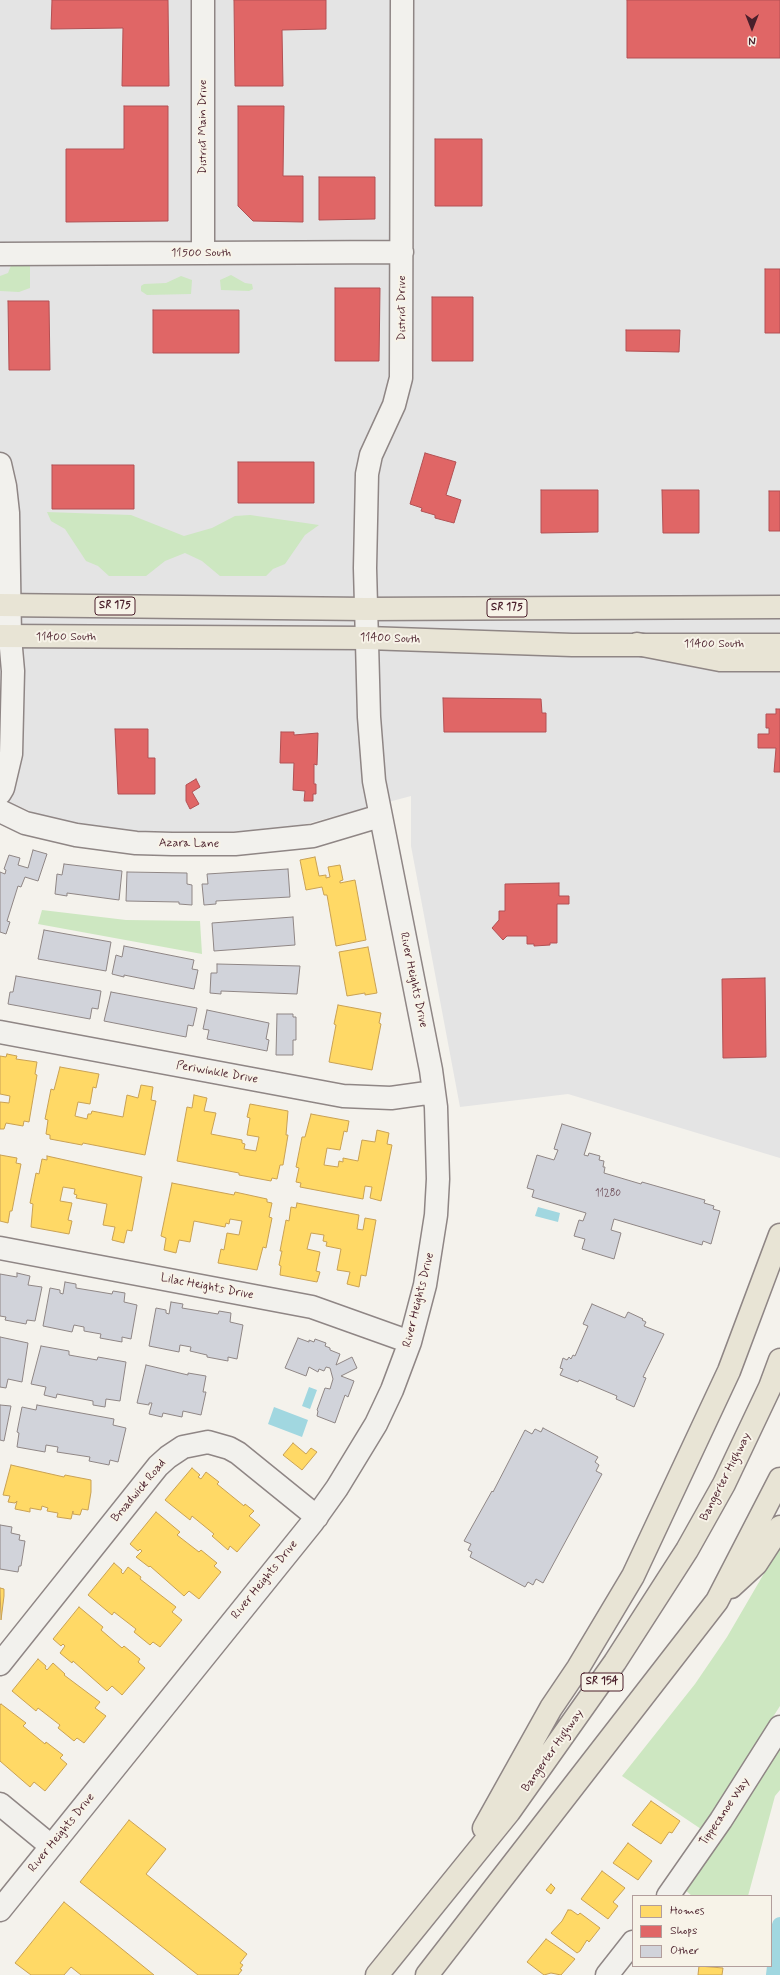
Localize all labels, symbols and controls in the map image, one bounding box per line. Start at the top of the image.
north arrow [732,8,772,48]
text: N [748,33,756,47]
street label: District Main Drive [196,80,210,174]
street label: 11500 South [171,246,231,260]
street label: District Drive [395,275,409,341]
road number: SR 175 [95,597,135,615]
road number: SR 175 [487,599,527,617]
street label: 11400 South [36,630,96,644]
street label: 11400 South [360,631,420,647]
street label: 11400 South [684,637,744,651]
street label: Azara Lane [159,836,219,852]
street label: River Heights Drive [396,931,430,1029]
street label: Periwinkle Drive [175,1059,259,1087]
house number: 11280 [595,1188,621,1200]
street label: River Heights Drive [400,1251,438,1349]
street label: Lilac Heights Drive [159,1271,255,1303]
street label: Bangerter Highway [697,1430,755,1524]
street label: Broadwick Road [109,1457,169,1525]
street label: River Heights Drive [229,1538,301,1622]
road number: SR 154 [581,1673,623,1691]
street label: Bangerter Highway [519,1707,587,1795]
street label: Tippecanoe Way [697,1775,753,1849]
street label: River Heights Drive [26,1791,98,1875]
legend [632,1895,772,1967]
text: Homes [670,1903,705,1919]
text: Shops [670,1923,697,1939]
text: Other [670,1943,699,1959]

